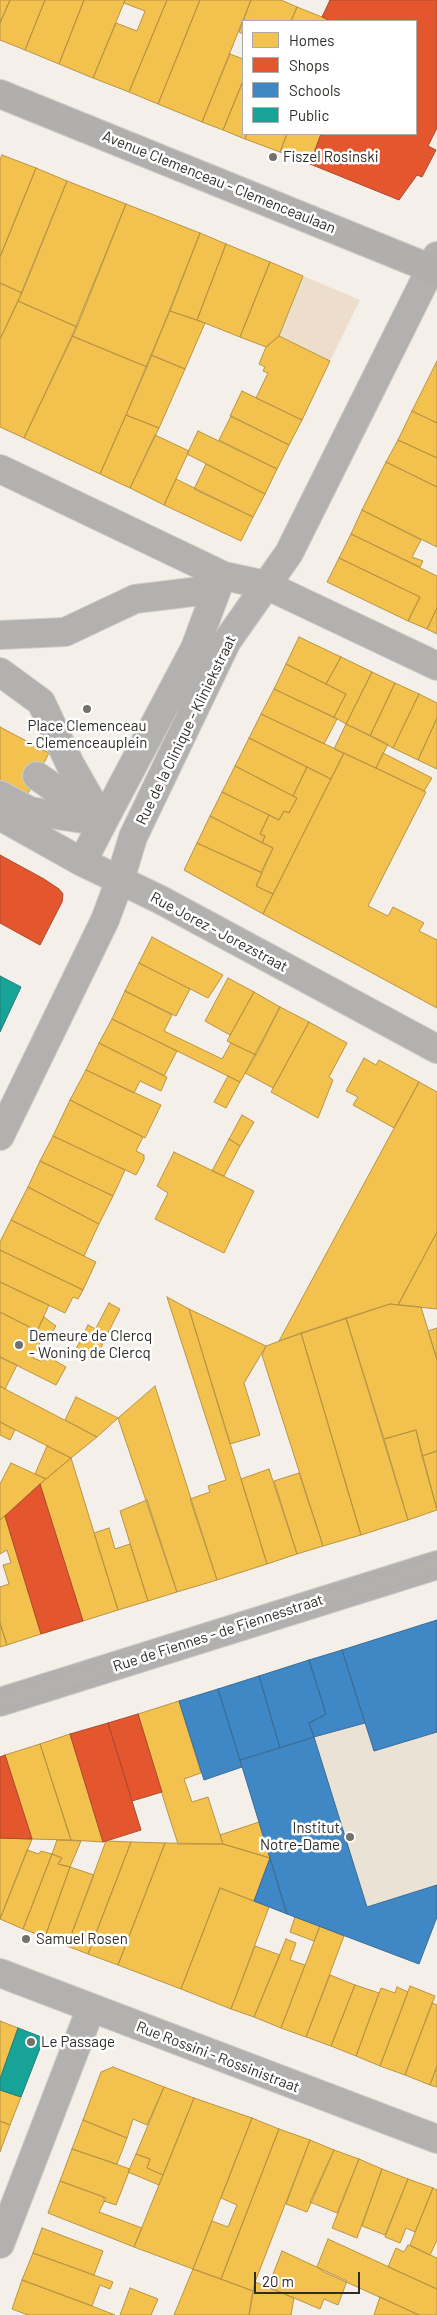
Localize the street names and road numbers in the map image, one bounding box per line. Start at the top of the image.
street label: Avenue Clemenceau - Clemenceaulaan [100,127,338,237]
street label: Rue de la Clinique - Kliniekstraat [132,632,240,828]
street label: Rue Jorez - Jorezstraat [147,888,291,976]
street label: Rue de Fiennes - de Fiennesstraat [111,1590,325,1676]
street label: Rue Rossini - Rossinistraat [134,2018,302,2096]

